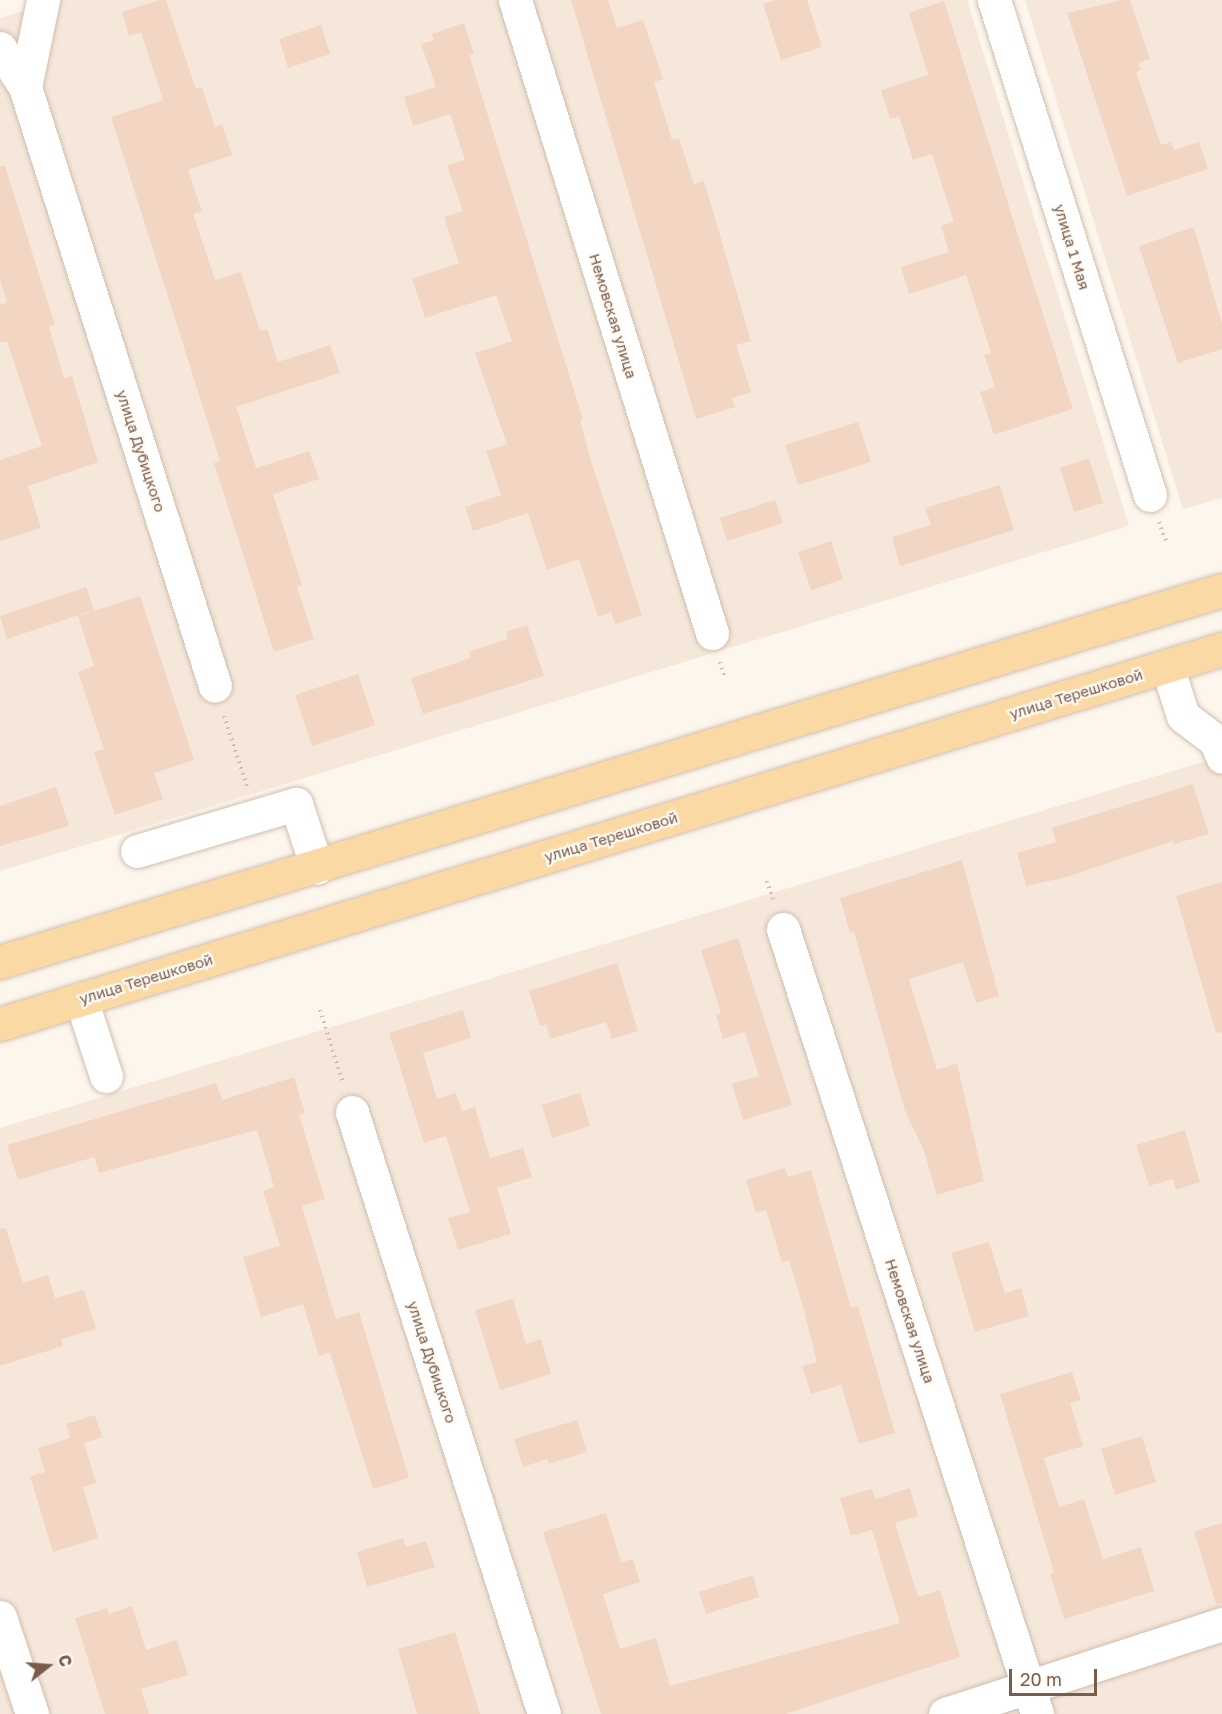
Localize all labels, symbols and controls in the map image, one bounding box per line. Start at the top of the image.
street label: улица 1 Мая [1050,202,1094,292]
street label: Немовская улица [585,251,641,381]
street label: улица Дубицкого [113,388,169,514]
street label: улица Терешковой [1007,665,1145,723]
street label: улица Терешковой [542,808,680,866]
street label: улица Терешковой [77,950,215,1008]
street label: Немовская улица [881,1257,939,1385]
street label: улица Дубицкого [404,1299,460,1425]
north arrow [18,1636,78,1696]
text: С [54,1652,76,1669]
scale bar [1012,1657,1100,1695]
text: 20 m [1020,1668,1062,1690]

